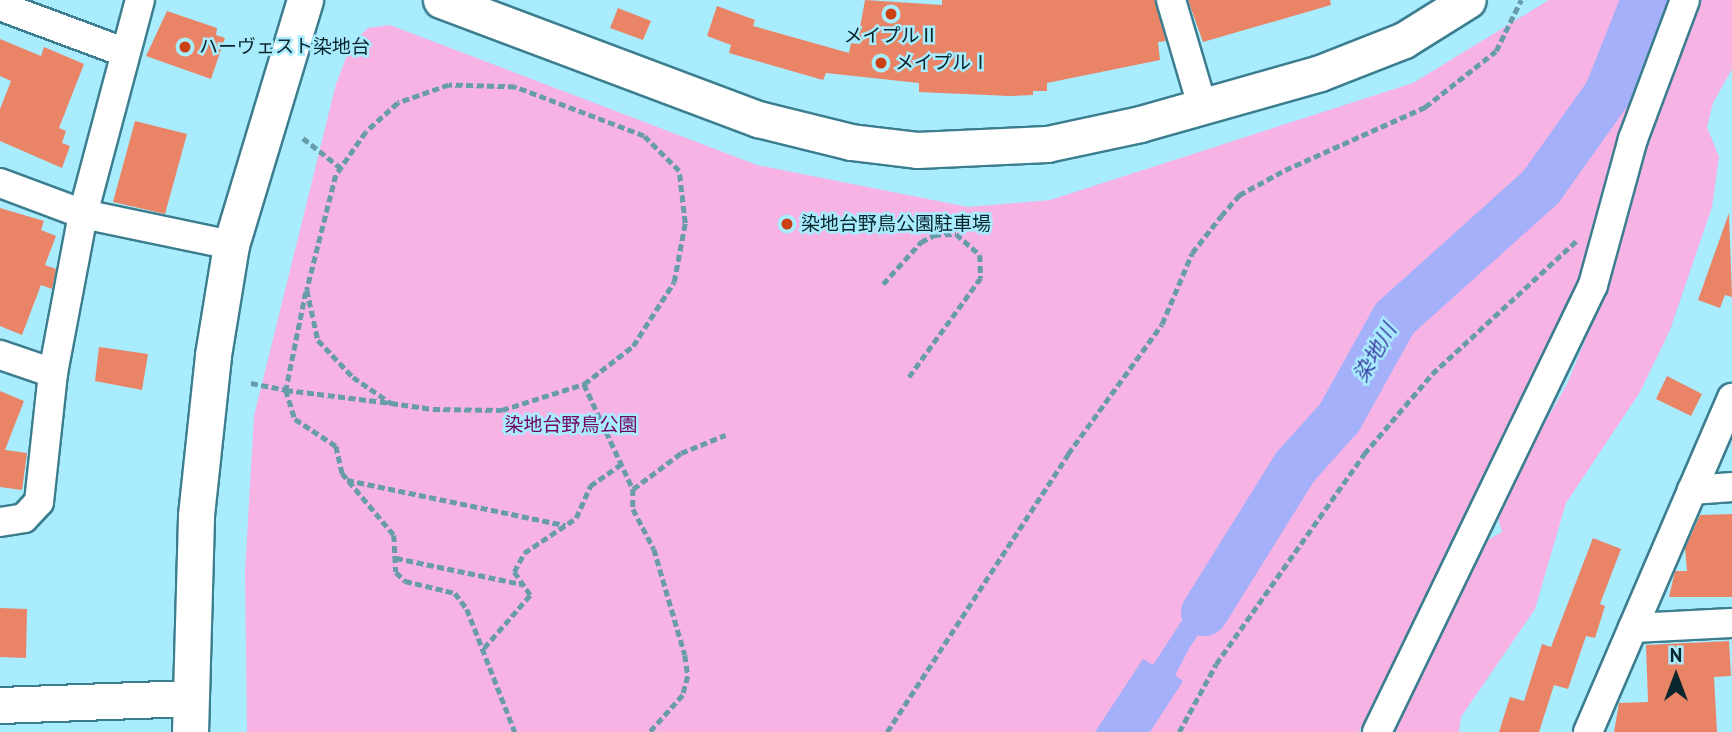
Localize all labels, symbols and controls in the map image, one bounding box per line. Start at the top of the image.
marker: メイプルⅡ [883,6,899,22]
place label: メイプルⅡ [844,25,938,47]
place label: ハーヴェスト染地台 [199,36,370,58]
marker: ハーヴェスト染地台 [177,39,193,55]
place label: メイプルⅠ [895,52,990,74]
marker: メイプルⅠ [873,55,889,71]
place label: 染地台野鳥公園駐車場 [801,213,991,235]
marker: 染地台野鳥公園駐車場 [779,216,795,232]
water label: 染地川 [1348,319,1402,387]
park label: 染地台野鳥公園 [505,414,637,436]
north arrow [1641,641,1711,711]
text: N [1670,643,1682,667]

